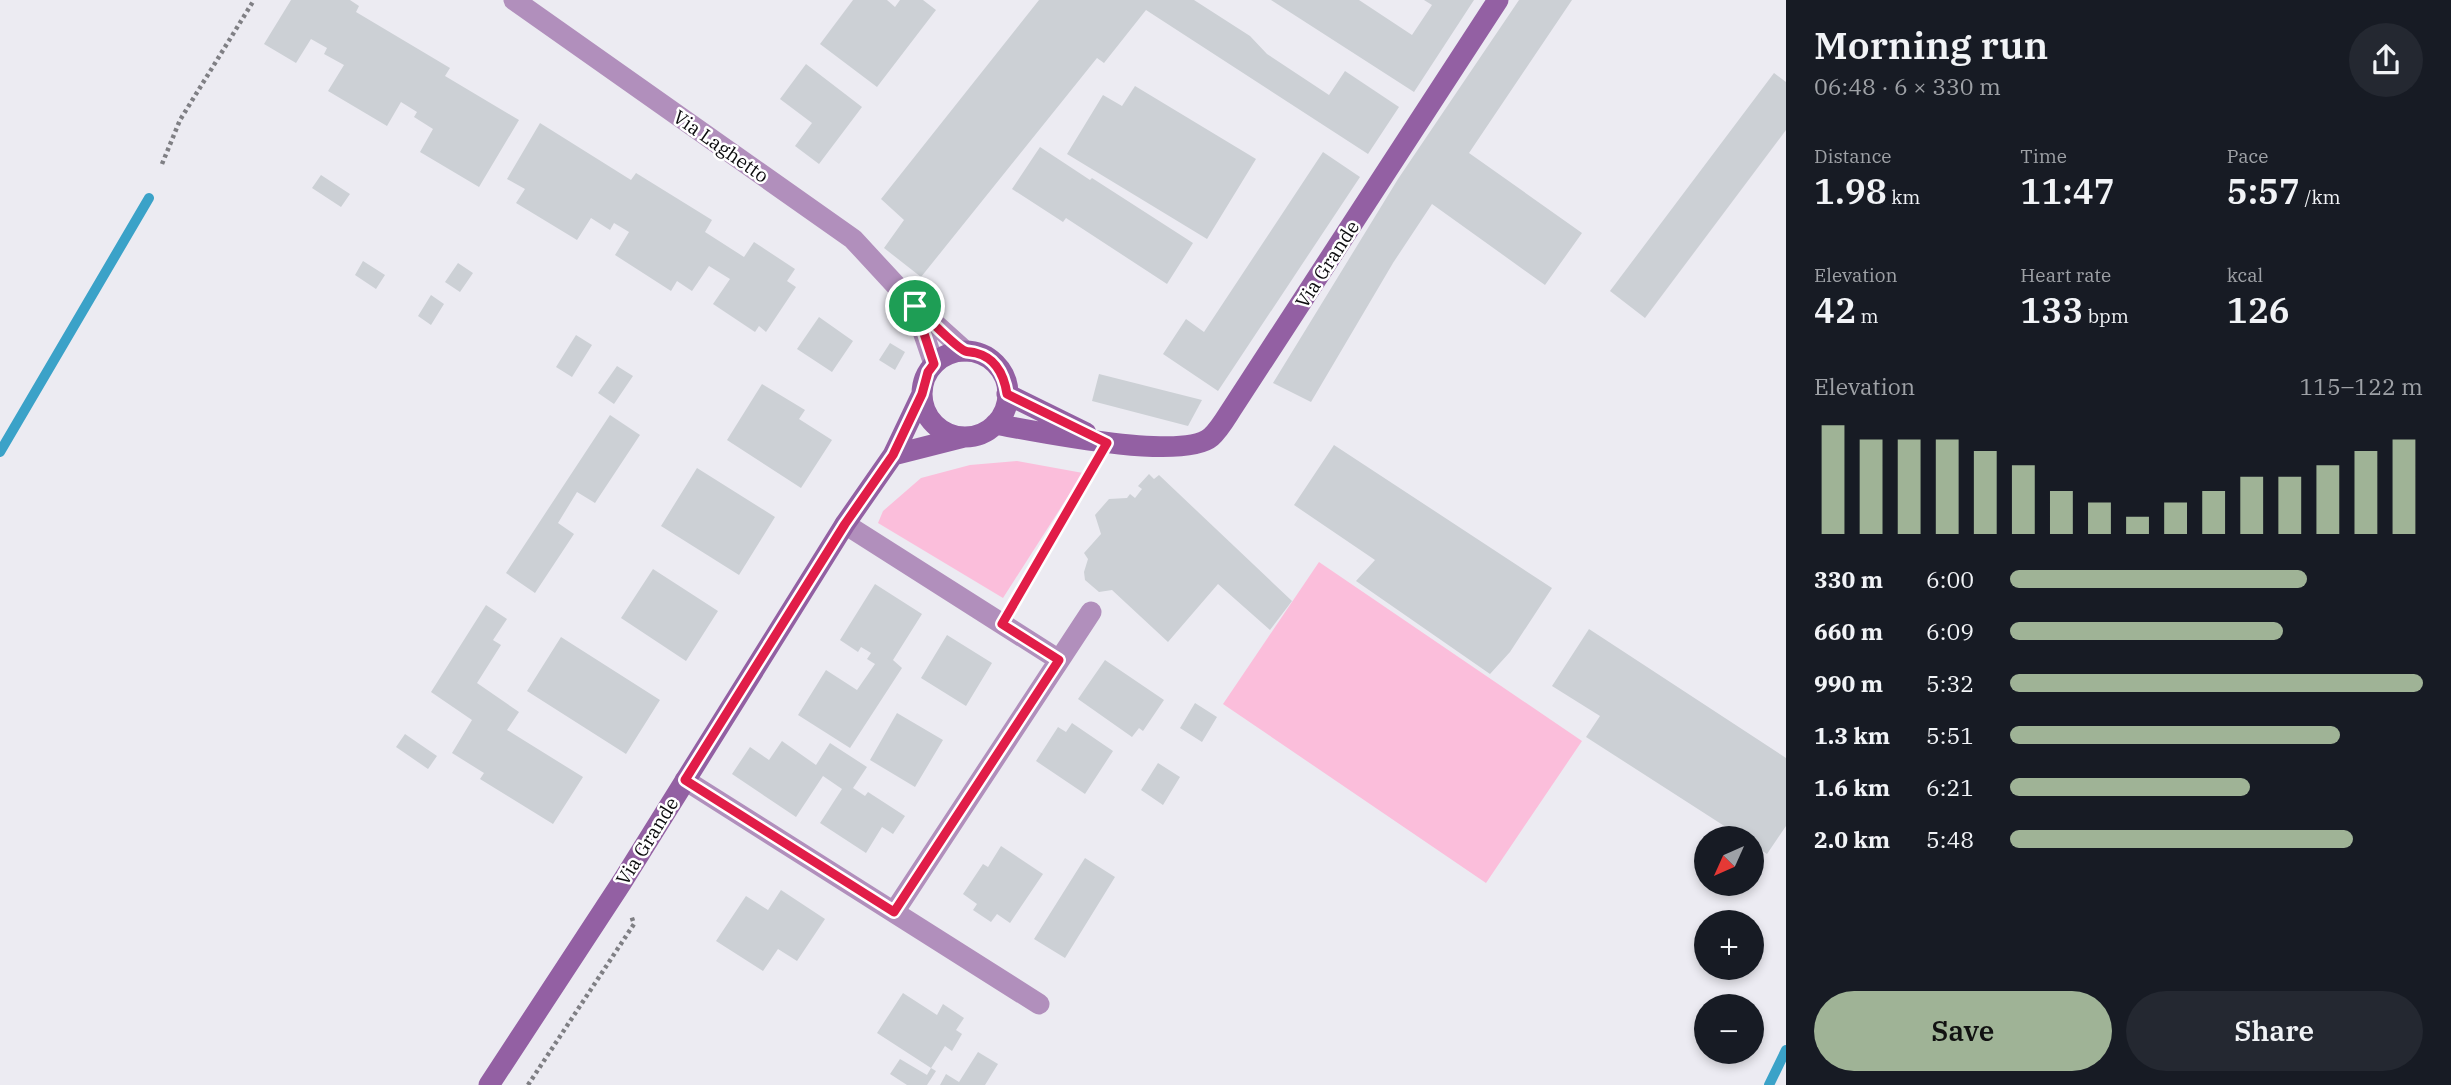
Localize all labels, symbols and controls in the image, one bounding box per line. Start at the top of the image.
text: Morning run [1814,20,2048,69]
button: share [2349,23,2423,97]
text: 06:48 · 6 × 330 m [1814,71,2001,101]
street label: Via Laghetto [669,104,773,188]
text: Distance [1814,144,1892,168]
text: Time [2020,144,2067,168]
text: Pace [2227,144,2268,168]
text: 1.98 [1814,168,1887,214]
text: 11:47 [2020,168,2115,214]
text: 5:57 [2227,168,2300,214]
text: km [1887,185,1920,209]
text: /km [2300,185,2341,209]
street label: Via Grande [1290,216,1364,312]
text: Elevation [1814,263,1898,287]
text: Heart rate [2020,263,2111,287]
text: kcal [2227,263,2263,287]
pin [885,276,945,336]
icon: arrive [896,287,934,325]
text: 42 [1814,287,1856,333]
text: 133 [2020,287,2083,333]
text: 126 [2227,287,2290,333]
text: m [1856,304,1879,328]
text: bpm [2083,304,2129,328]
text: Elevation [1814,371,1915,401]
text: 115–122 m [2299,371,2423,401]
text: 330 m [1814,564,1883,594]
text: 6:00 [1926,564,1974,594]
text: 660 m [1814,616,1883,646]
text: 6:09 [1926,616,1974,646]
text: 990 m [1814,668,1883,698]
text: 5:32 [1926,668,1974,698]
text: 1.3 km [1814,720,1890,750]
text: 5:51 [1926,720,1974,750]
text: 1.6 km [1814,772,1890,802]
text: 6:21 [1926,772,1974,802]
street label: Via Grande [610,793,684,889]
text: 2.0 km [1814,824,1890,854]
text: 5:48 [1926,824,1974,854]
north arrow [1694,826,1764,896]
map controls [1694,826,1764,1064]
button: + [1694,910,1764,980]
button: Save [1814,991,2112,1071]
button: Share [2126,991,2423,1071]
button: − [1694,994,1764,1064]

